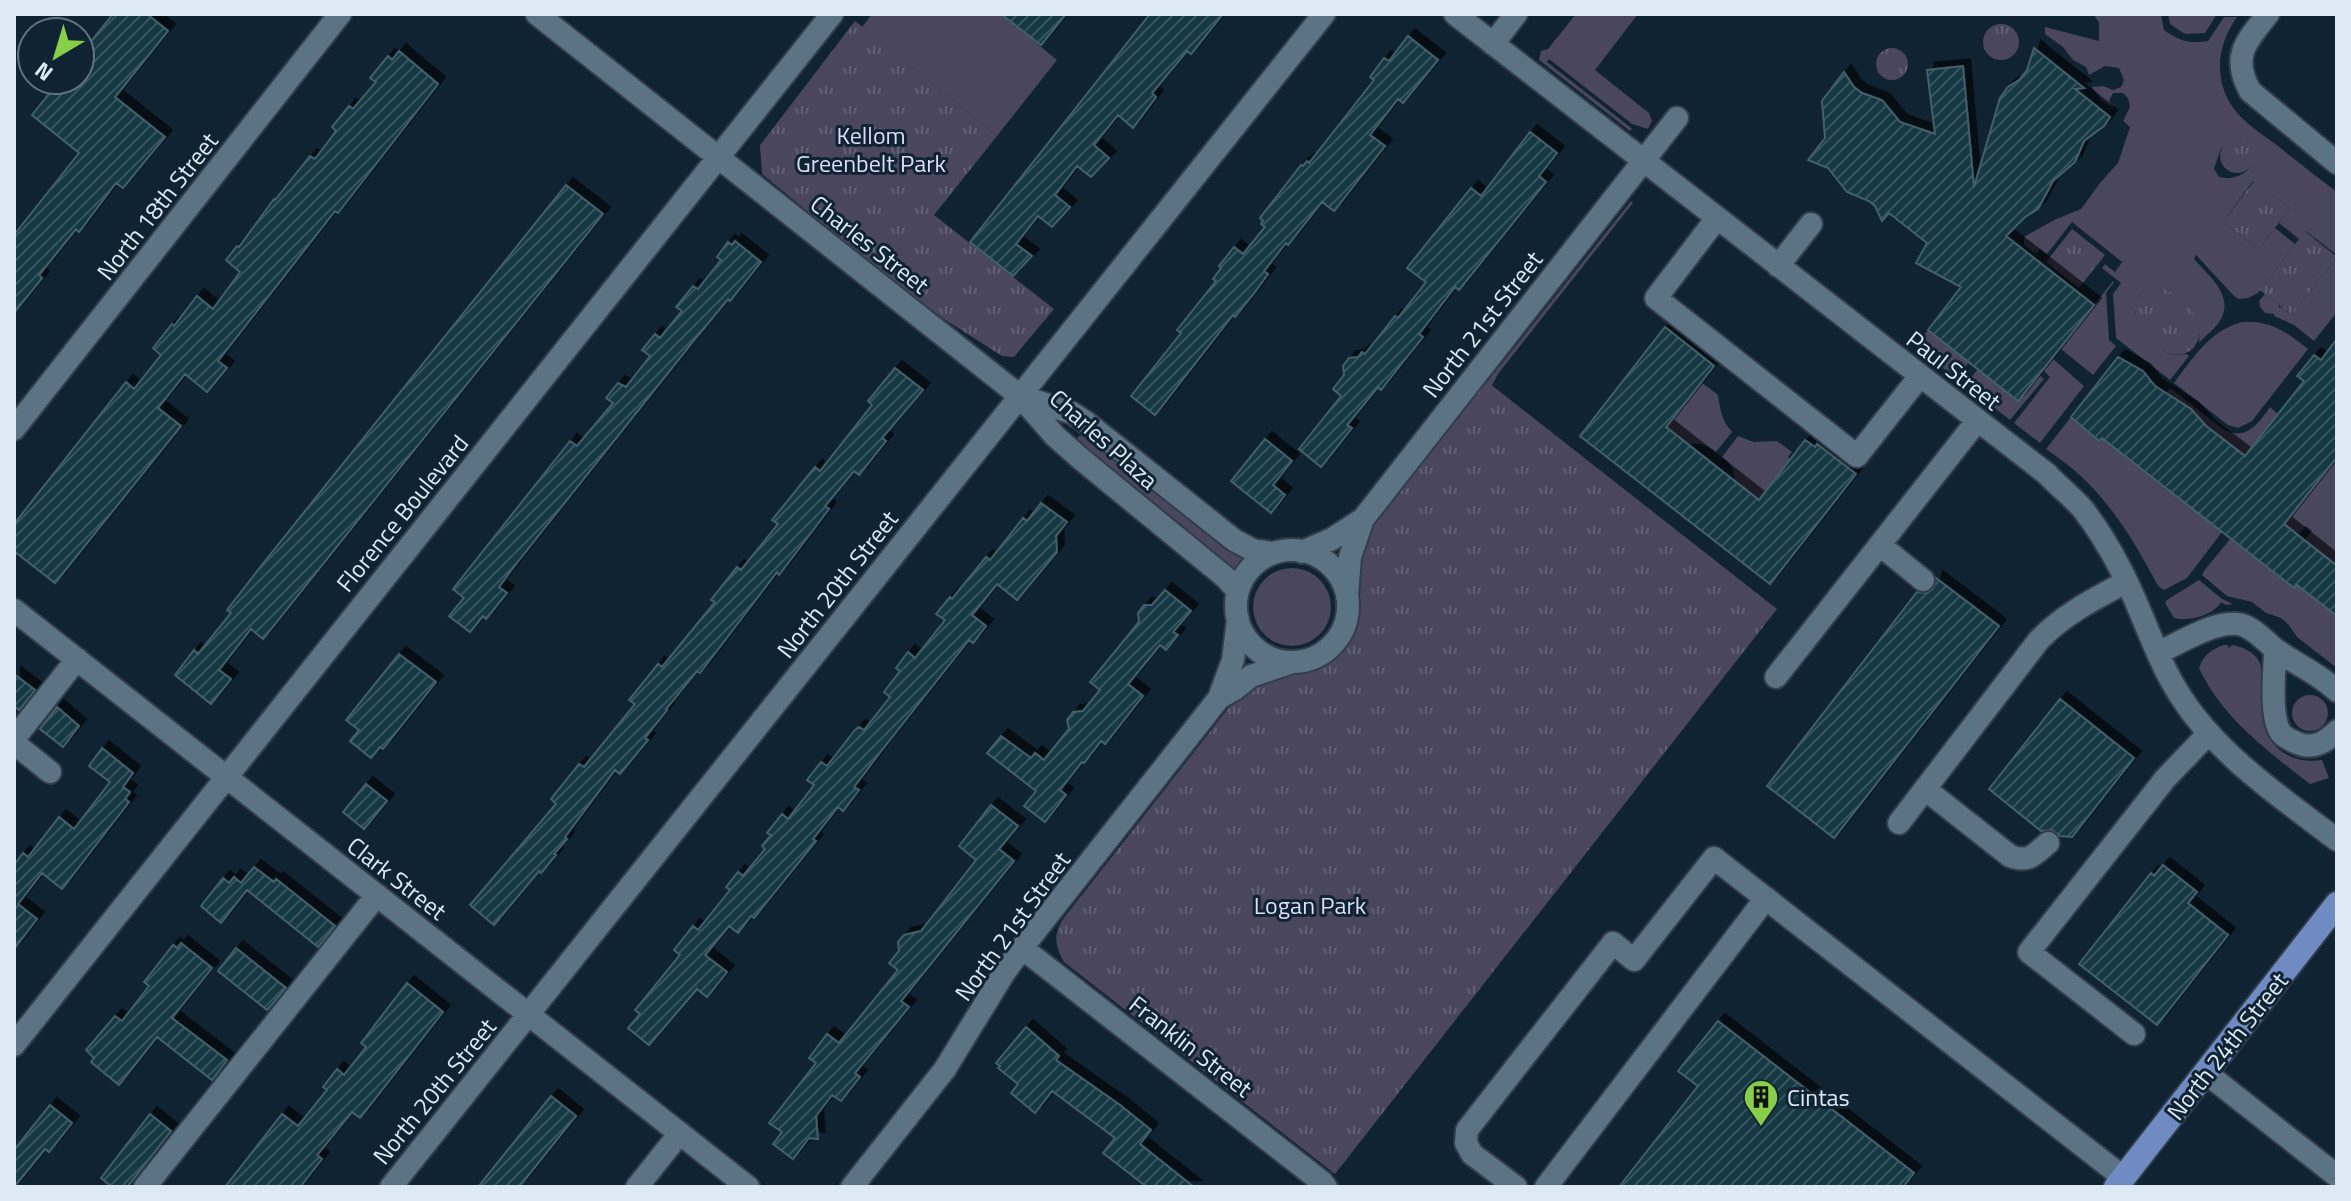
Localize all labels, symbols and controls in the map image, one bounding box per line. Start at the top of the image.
north arrow [16,16,96,96]
text: N [27,54,60,90]
park label: Kellom Greenbelt Park [796,117,946,181]
street label: North 18th Street [88,124,227,288]
street label: Charles Street [803,186,938,302]
street label: North 21st Street [1413,243,1551,405]
street label: Paul Street [1899,321,2009,419]
street label: Charles Plaza [1042,380,1166,498]
street label: Florence Boulevard [327,427,477,599]
street label: North 20th Street [768,502,907,666]
street label: Clark Street [340,828,455,929]
street label: North 21st Street [945,843,1079,1008]
park label: Logan Park [1254,887,1367,923]
street label: North 24th Street [2158,964,2297,1128]
street label: Franklin Street [1122,986,1261,1106]
street label: North 20th Street [364,1010,505,1172]
building icon: Cintas [1742,1078,1780,1128]
place label: Cintas [1787,1079,1850,1115]

